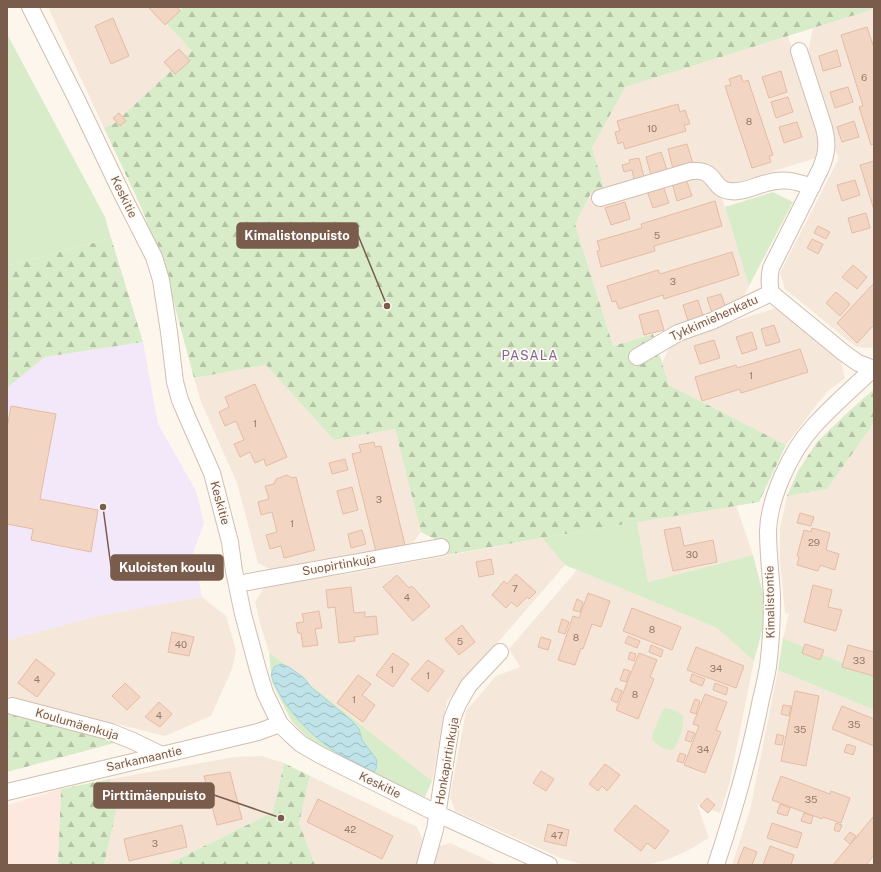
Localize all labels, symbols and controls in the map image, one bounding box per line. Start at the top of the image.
house number: 6 [861,71,867,83]
house number: 8 [746,115,752,127]
house number: 10 [647,122,657,134]
street label: Keskitie [108,174,140,220]
callout: Kimalistonpuisto [237,223,358,248]
text: Kimalistonpuisto [244,228,350,243]
house number: 5 [654,229,660,241]
house number: 3 [670,275,676,287]
street label: Tykkimiehenkatu [668,292,760,344]
district label: PASALA [501,348,559,363]
house number: 1 [749,369,753,381]
house number: 1 [253,417,257,429]
street label: Keskitie [207,480,233,527]
house number: 3 [376,493,382,505]
house number: 1 [290,517,294,529]
house number: 29 [808,536,820,548]
house number: 30 [686,548,698,560]
street label: Suopirtinkuja [301,552,377,578]
callout: Kuloisten koulu [111,555,223,580]
text: Kuloisten koulu [119,560,215,575]
street label: Kimalistontie [762,565,778,639]
house number: 7 [512,582,518,594]
house number: 4 [404,591,410,603]
house number: 8 [649,623,655,635]
house number: 8 [573,631,579,643]
house number: 5 [457,635,463,647]
house number: 40 [175,638,187,650]
house number: 33 [853,654,865,666]
house number: 34 [710,662,722,674]
house number: 1 [390,663,394,675]
house number: 1 [426,669,430,681]
house number: 4 [34,673,40,685]
house number: 8 [632,688,638,700]
house number: 1 [352,693,356,705]
street label: Koulumäenkuja [34,705,120,743]
house number: 4 [156,709,162,721]
street label: Honkapirtinkuja [432,716,462,806]
house number: 35 [848,718,860,730]
house number: 35 [794,723,806,735]
street label: Sarkamaantie [105,743,183,775]
house number: 34 [697,743,709,755]
street label: Keskitie [357,769,403,801]
callout: Pirttimäenpuisto [94,783,214,808]
text: Pirttimäenpuisto [102,788,206,803]
house number: 35 [805,793,817,805]
house number: 42 [344,823,356,835]
house number: 47 [551,829,563,841]
house number: 3 [152,837,158,849]

